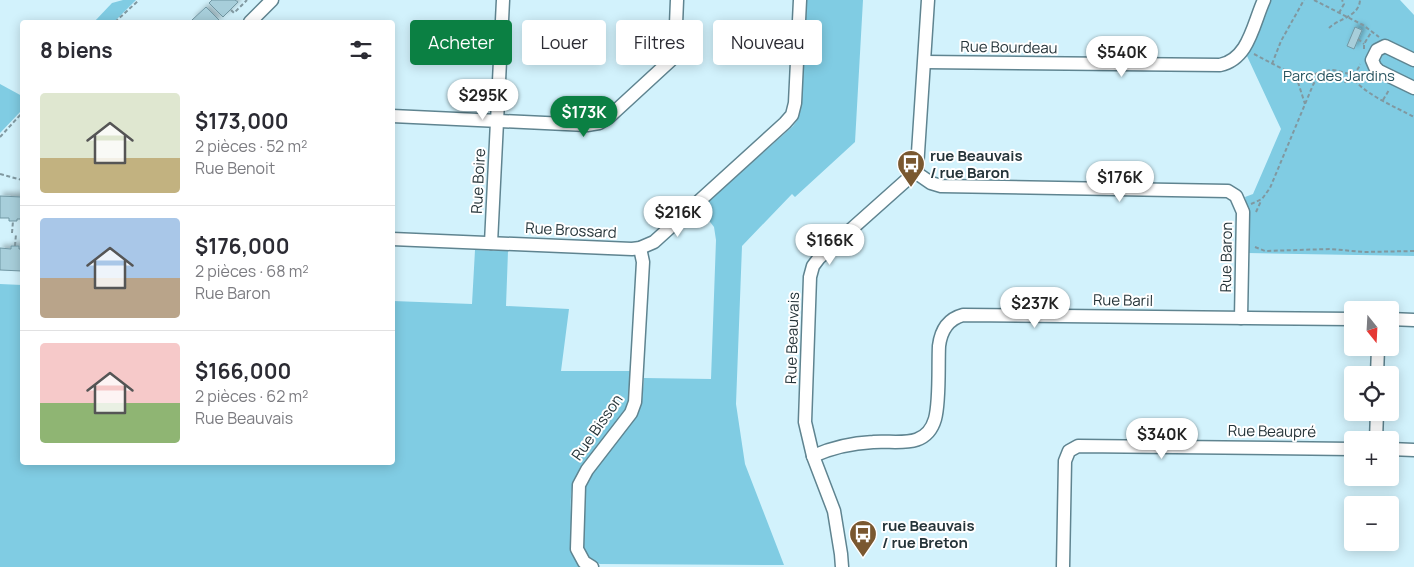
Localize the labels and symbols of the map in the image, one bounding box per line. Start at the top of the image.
street label: Rue Bourdeau [960,36,1058,58]
pin: $540K [1087,36,1157,78]
park label: Parc des Jardins [1283,65,1395,86]
pin: $295K [448,78,518,121]
pin: $173K [549,96,619,138]
place label: rue Beauvais / rue Baron [930,145,1023,183]
street label: Rue Boire [466,147,490,214]
bus stop icon: rue Beauvais / rue Baron [896,149,926,188]
pin: $176K [1085,160,1155,203]
pin: $216K [643,196,713,238]
street label: Rue Brossard [525,217,617,243]
street label: Rue Baron [1215,221,1237,293]
pin: $166K [795,224,865,266]
pin: $237K [1000,286,1070,329]
street label: Rue Baril [1093,289,1153,311]
street label: Rue Beauvais [780,292,804,384]
north arrow [1344,301,1399,356]
street label: Rue Bisson [566,390,628,464]
pin: $340K [1127,418,1197,460]
street label: Rue Beaupré [1228,420,1317,442]
place label: rue Beauvais / rue Breton [882,515,975,553]
bus stop icon: rue Beauvais / rue Breton [848,519,878,558]

